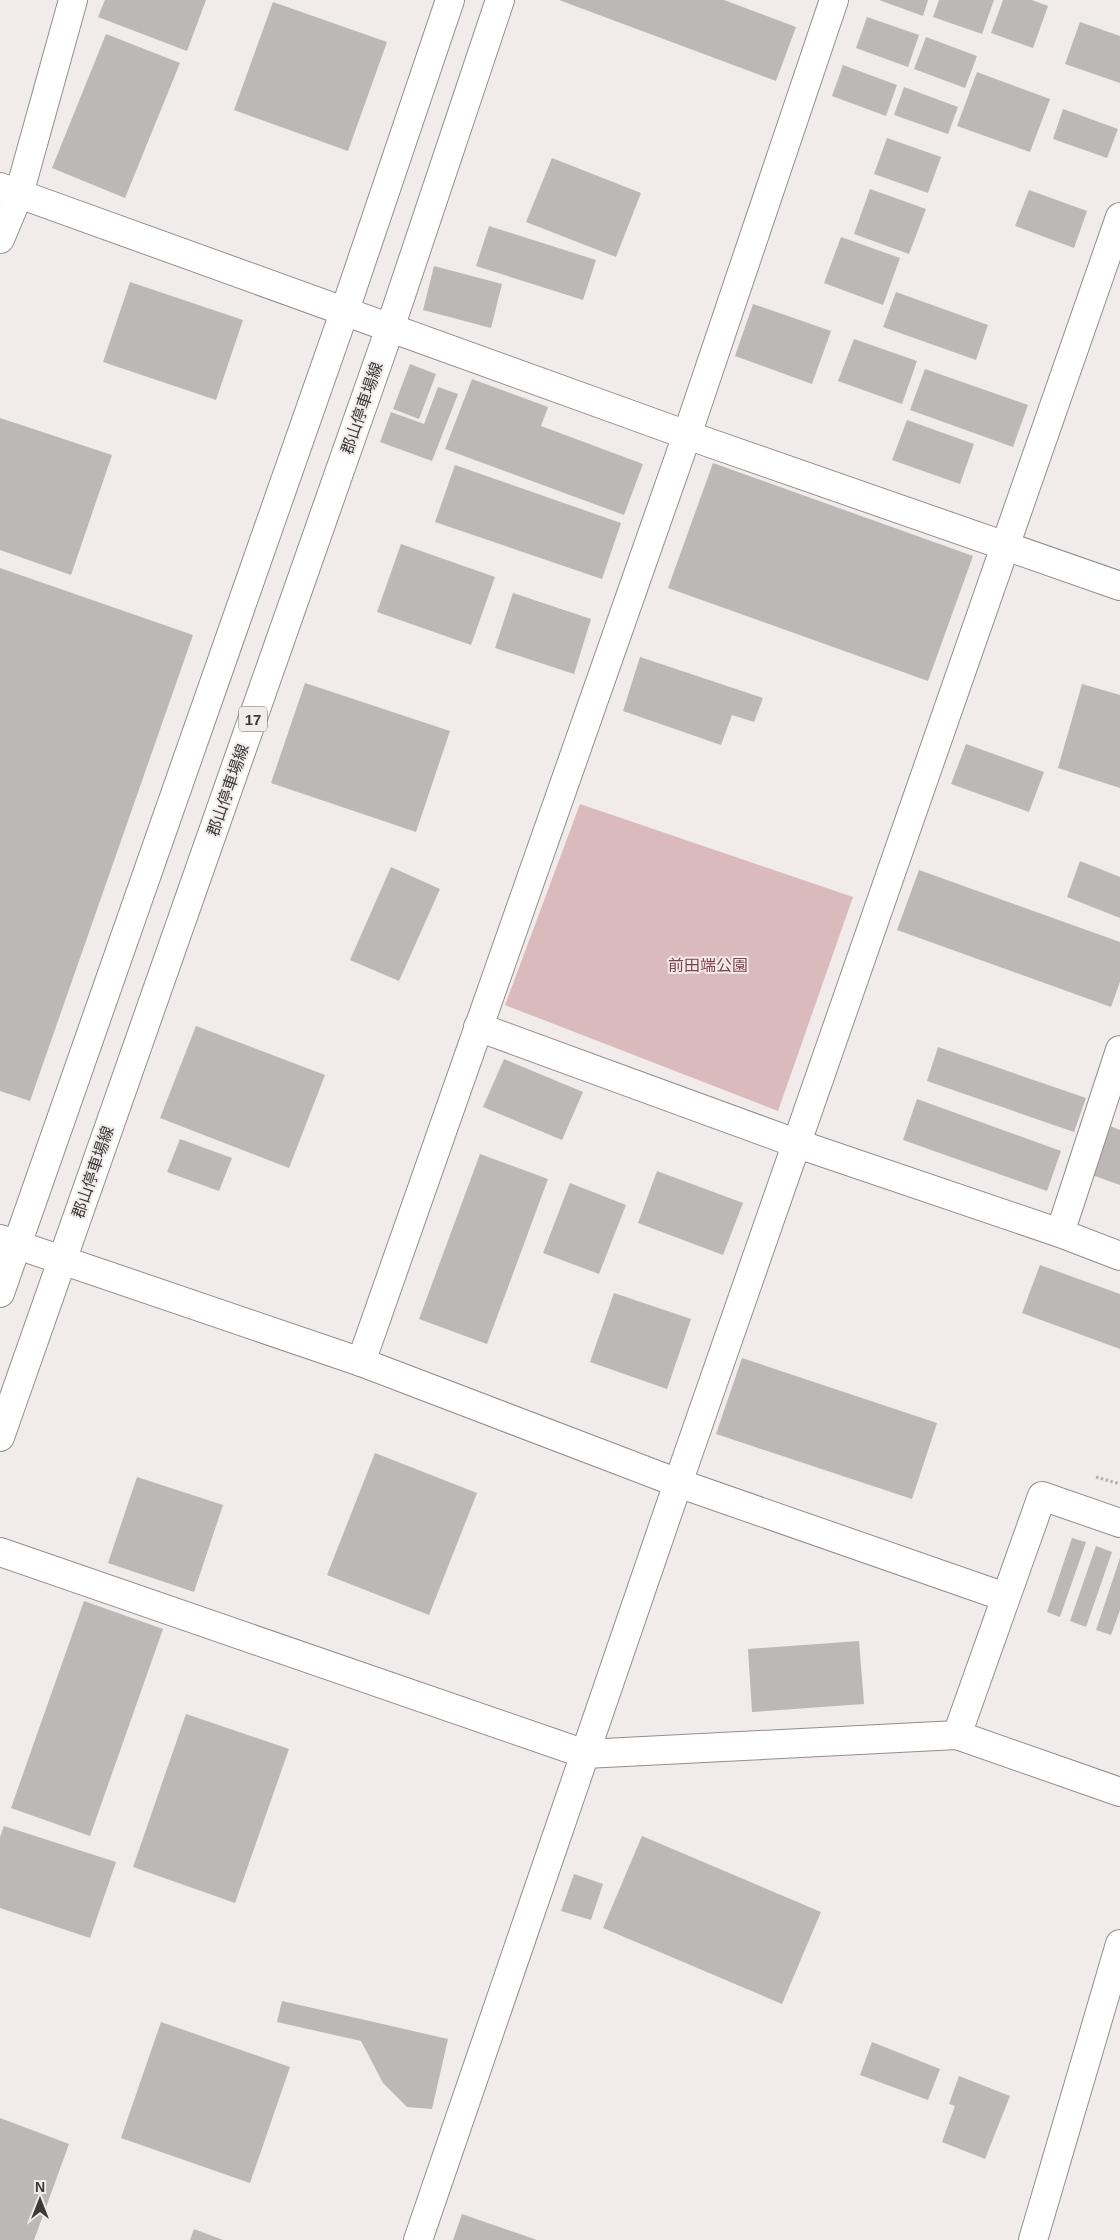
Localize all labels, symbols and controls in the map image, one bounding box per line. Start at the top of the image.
street label: 郡山停車場線 [338,360,386,456]
road number: 17 [239,706,267,732]
street label: 郡山停車場線 [204,742,252,838]
park label: 前田端公園 [668,957,748,974]
street label: 郡山停車場線 [69,1124,117,1220]
north arrow [15,2175,65,2225]
text: N [35,2179,45,2195]

